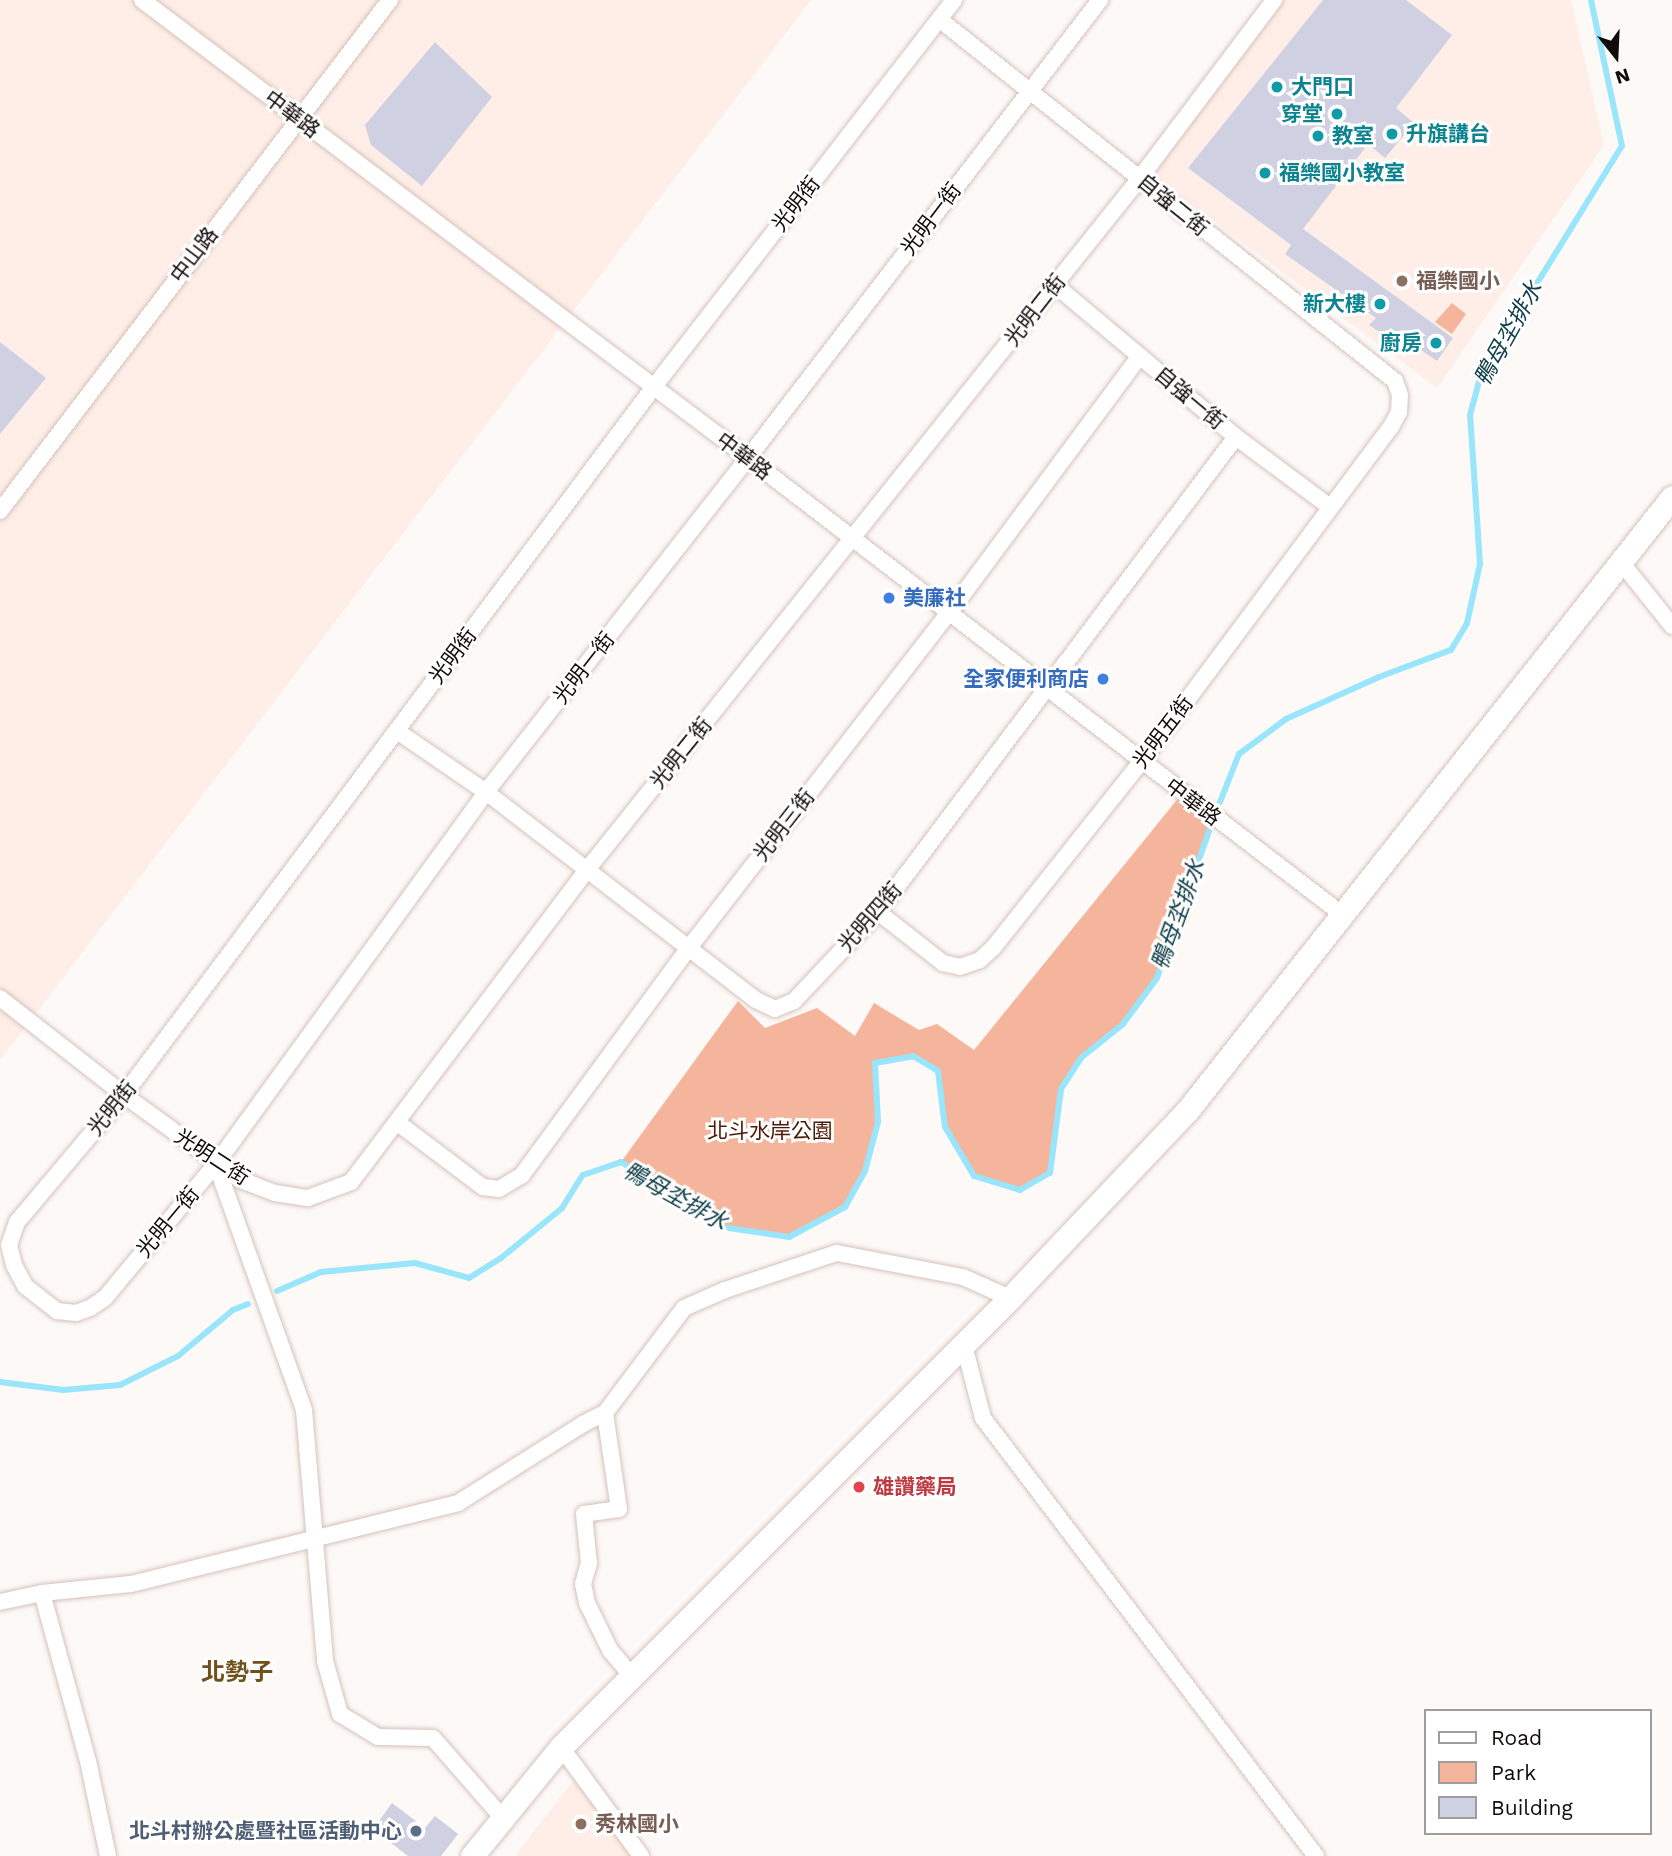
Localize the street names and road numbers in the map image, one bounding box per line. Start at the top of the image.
street label: 中華路 [259,85,325,143]
street label: 自強二街 [1132,169,1214,241]
street label: 光明街 [767,171,825,237]
street label: 光明一街 [896,178,966,260]
street label: 中山路 [165,222,223,288]
street label: 光明二街 [999,269,1071,351]
street label: 自強一街 [1150,361,1230,435]
street label: 中華路 [711,427,777,485]
street label: 光明街 [424,623,482,689]
street label: 光明一街 [548,627,620,709]
street label: 光明五街 [1128,691,1198,773]
street label: 光明二街 [645,712,717,794]
street label: 中華路 [1160,773,1226,831]
street label: 光明三街 [748,784,820,866]
street label: 光明四街 [833,877,907,957]
street label: 光明街 [82,1076,142,1140]
street label: 光明二街 [170,1124,254,1190]
street label: 光明一街 [131,1182,205,1262]

